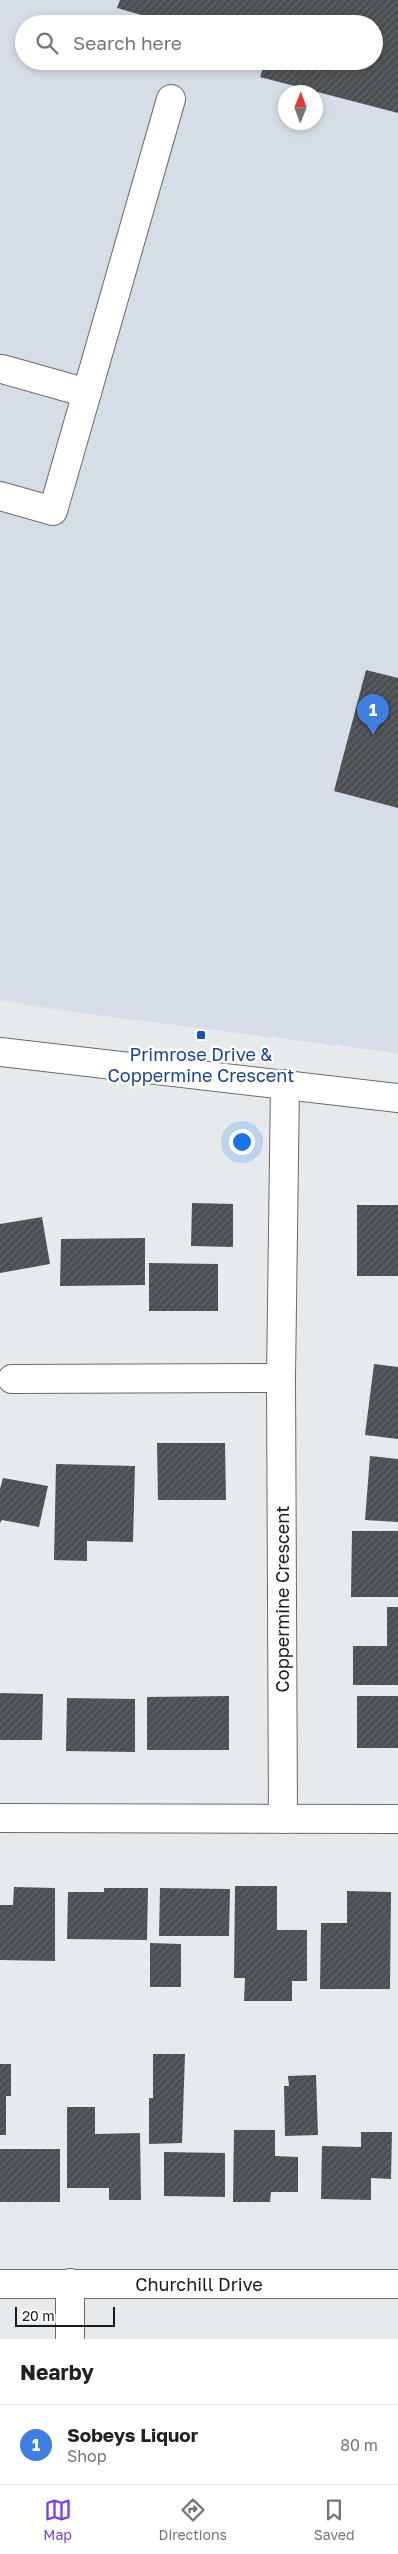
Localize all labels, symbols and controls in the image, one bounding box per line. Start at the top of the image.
search box [15,15,383,70]
icon: search [33,29,61,57]
text: Search here [73,31,182,54]
north arrow [278,85,323,130]
pin: 1 [357,694,389,735]
marker: Primrose Drive & Coppermine Crescent [195,1029,207,1041]
place label: Primrose Drive & Coppermine Crescent [108,1043,294,1086]
your location [229,1129,255,1155]
street label: Coppermine Crescent [271,1506,293,1692]
street label: Churchill Drive [135,2273,263,2295]
scale bar [15,2304,115,2327]
text: 20 m [22,2307,55,2324]
text: Nearby [20,2359,94,2385]
text: Sobeys Liquor [67,2423,198,2446]
text: 1 [32,2435,40,2455]
text: 80 m [340,2435,378,2455]
text: Shop [67,2446,107,2466]
tab: Map [43,2496,72,2543]
tab: Directions [159,2496,227,2543]
tab: Saved [314,2496,355,2543]

